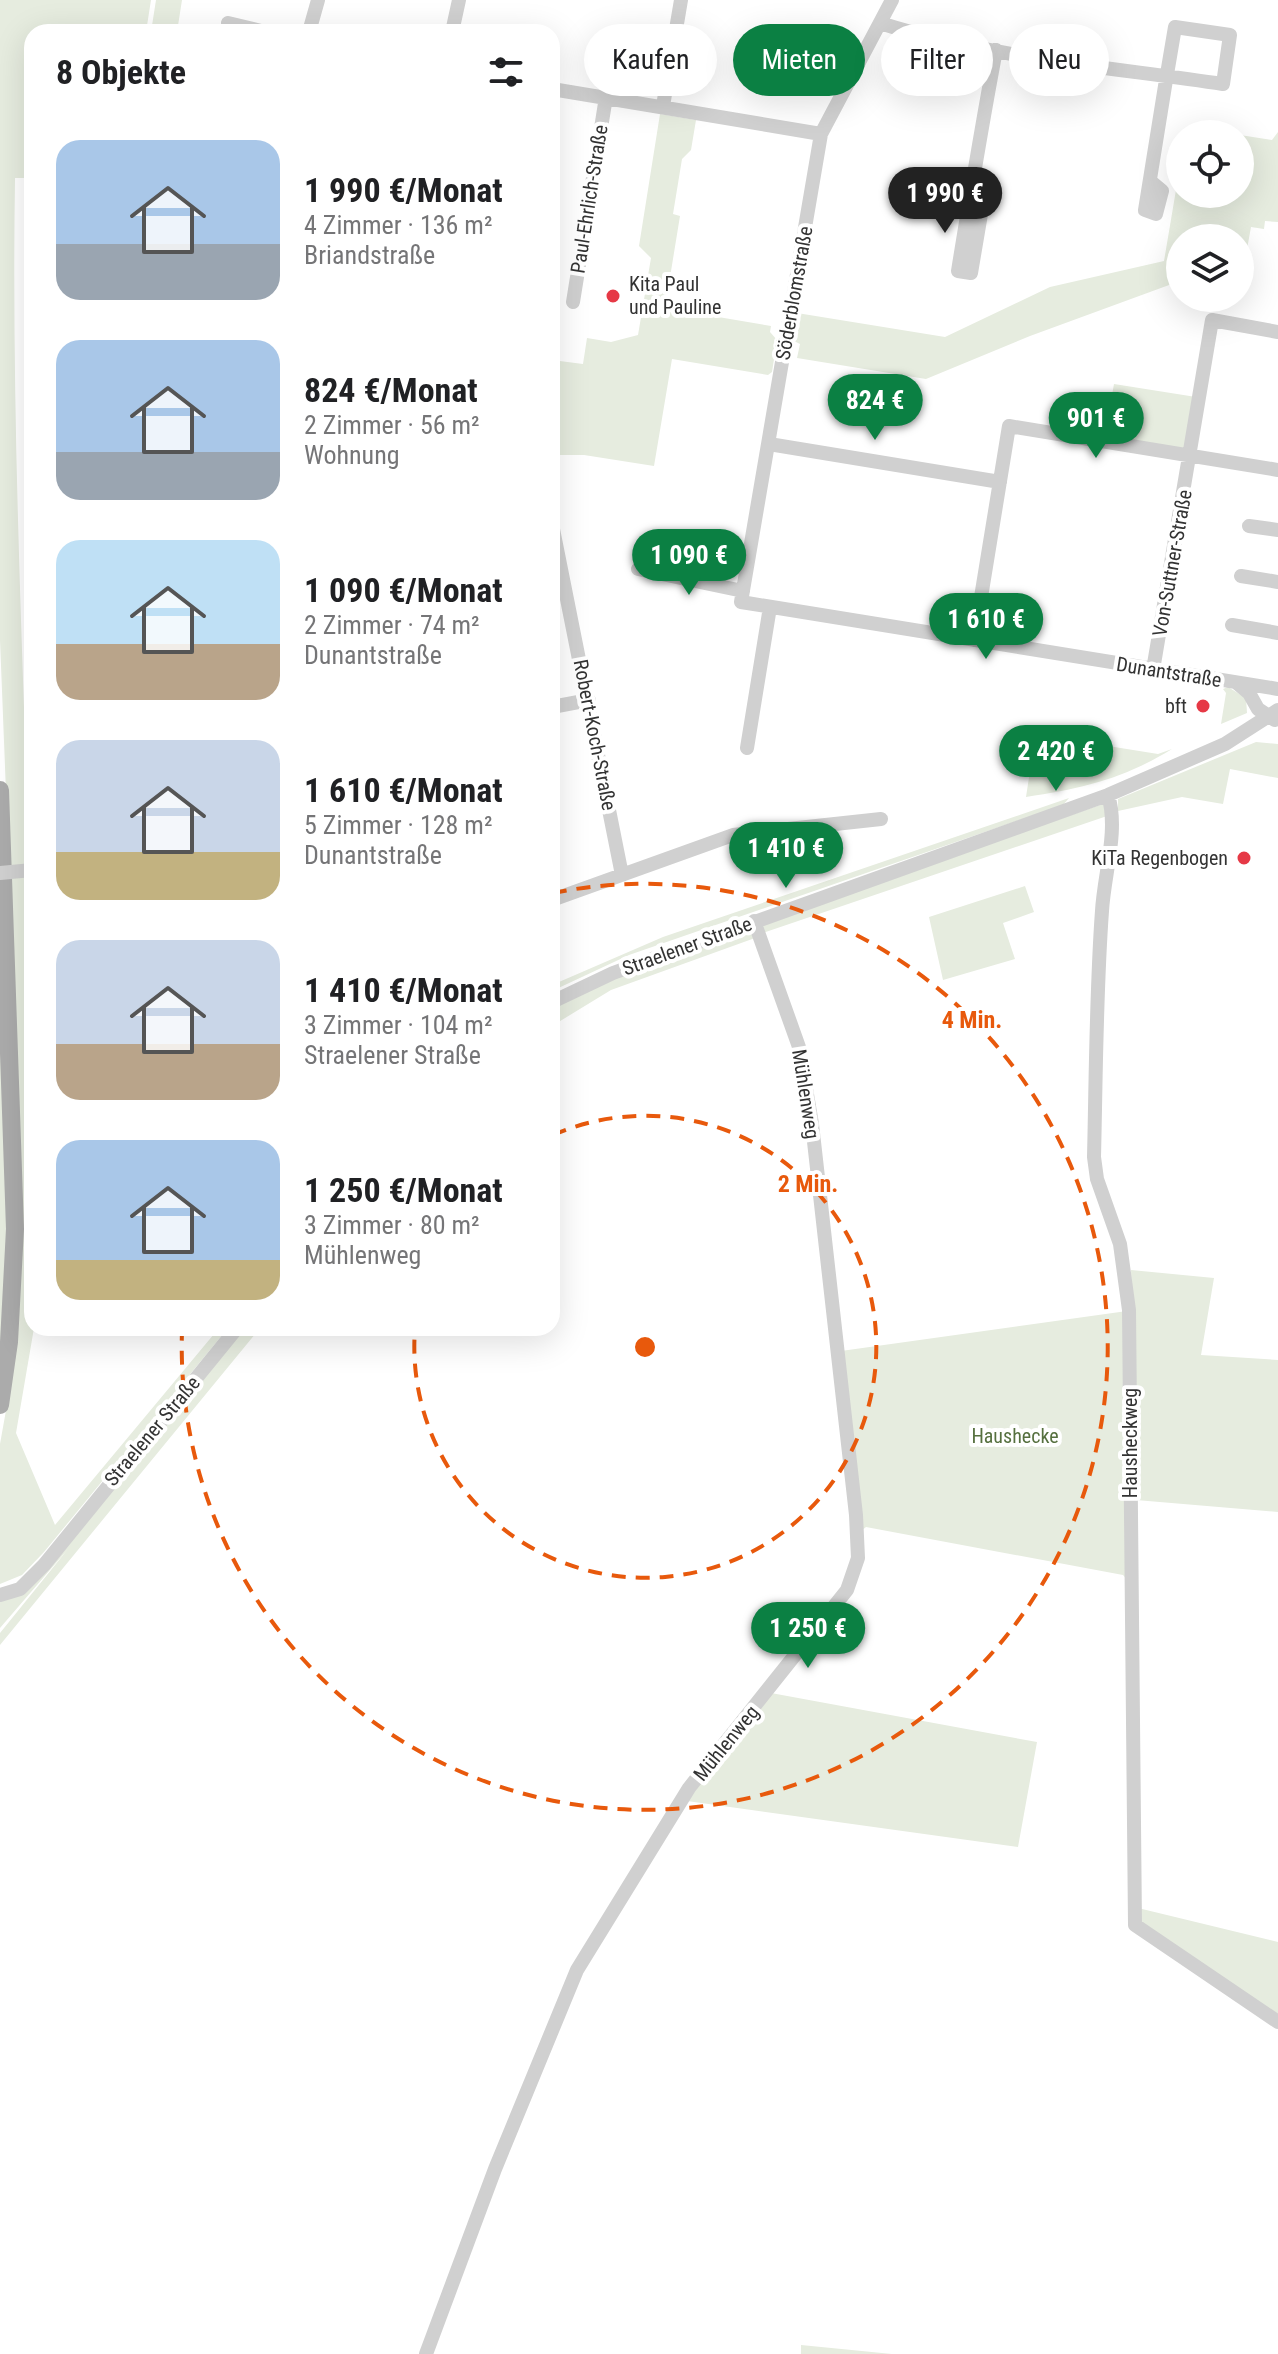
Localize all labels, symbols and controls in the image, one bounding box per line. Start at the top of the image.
chip: Kaufen [584,24,717,96]
chip: Mieten [733,24,865,96]
chip: Filter [881,24,993,96]
chip: Neu [1009,24,1109,96]
icon: filters [484,50,528,94]
text: 8 Objekte [56,52,186,92]
map controls [1166,120,1254,312]
button: locate [1166,120,1254,208]
street label: Paul-Ehrlich-Straße [565,123,613,275]
pin: 1 990 € [871,167,1019,235]
text: 1 990 €/Monat [304,170,503,210]
icon: home [120,172,216,268]
text: 1 990 € [906,178,984,208]
text: 4 Zimmer · 136 m² [304,210,493,240]
street label: Söderblomstraße [770,224,818,362]
button: layers [1166,224,1254,312]
text: Briandstraße [304,240,435,270]
place label: Kita Paul und Pauline [629,272,721,319]
marker: Kita Paul und Pauline [604,287,622,305]
text: 824 €/Monat [304,370,478,410]
icon: home [120,372,216,468]
pin: 824 € [819,374,931,442]
text: 824 € [846,385,904,415]
pin: 901 € [1040,392,1152,460]
text: 901 € [1067,403,1125,433]
text: 2 Zimmer · 56 m² [304,410,480,440]
text: Wohnung [304,440,400,470]
street label: Von-Suttner-Straße [1147,488,1197,638]
pin: 1 090 € [615,529,763,597]
text: 1 090 € [650,540,728,570]
text: 1 090 €/Monat [304,570,503,610]
icon: home [120,572,216,668]
pin: 1 610 € [912,593,1060,661]
text: 1 610 € [947,604,1025,634]
text: 2 Zimmer · 74 m² [304,610,480,640]
text: Dunantstraße [304,640,442,670]
street label: Dunantstraße [1115,652,1223,692]
street label: Robert-Koch-Straße [569,657,621,813]
place label: bft [1165,694,1187,718]
marker: bft [1194,697,1212,715]
pin: 2 420 € [982,725,1130,793]
text: 2 420 € [1017,736,1095,766]
text: 1 610 €/Monat [304,770,503,810]
icon: home [120,772,216,868]
text: 5 Zimmer · 128 m² [304,810,493,840]
pin: 1 410 € [712,822,860,890]
text: 1 410 € [747,833,825,863]
text: Dunantstraße [304,840,442,870]
place label: KiTa Regenbogen [1091,846,1228,870]
marker: KiTa Regenbogen [1235,849,1253,867]
street label: Straelener Straße [619,911,755,981]
text: 1 410 €/Monat [304,970,503,1010]
icon: home [120,972,216,1068]
text: 4 Min. [942,1006,1002,1034]
text: 3 Zimmer · 104 m² [304,1010,493,1040]
text: Straelener Straße [304,1040,481,1070]
street label: Mühlenweg [787,1048,825,1140]
text: 1 250 €/Monat [304,1170,503,1210]
text: 2 Min. [778,1170,838,1198]
icon: home [120,1172,216,1268]
text: 3 Zimmer · 80 m² [304,1210,480,1240]
text: Mühlenweg [304,1240,421,1270]
centre of rings [631,1333,659,1361]
street label: Straelener Straße [99,1371,205,1491]
street label: Hausheckweg [1118,1388,1142,1498]
park label: Haushecke [971,1424,1059,1448]
pin: 1 250 € [734,1602,882,1670]
text: 1 250 € [769,1613,847,1643]
street label: Mühlenweg [688,1700,764,1786]

